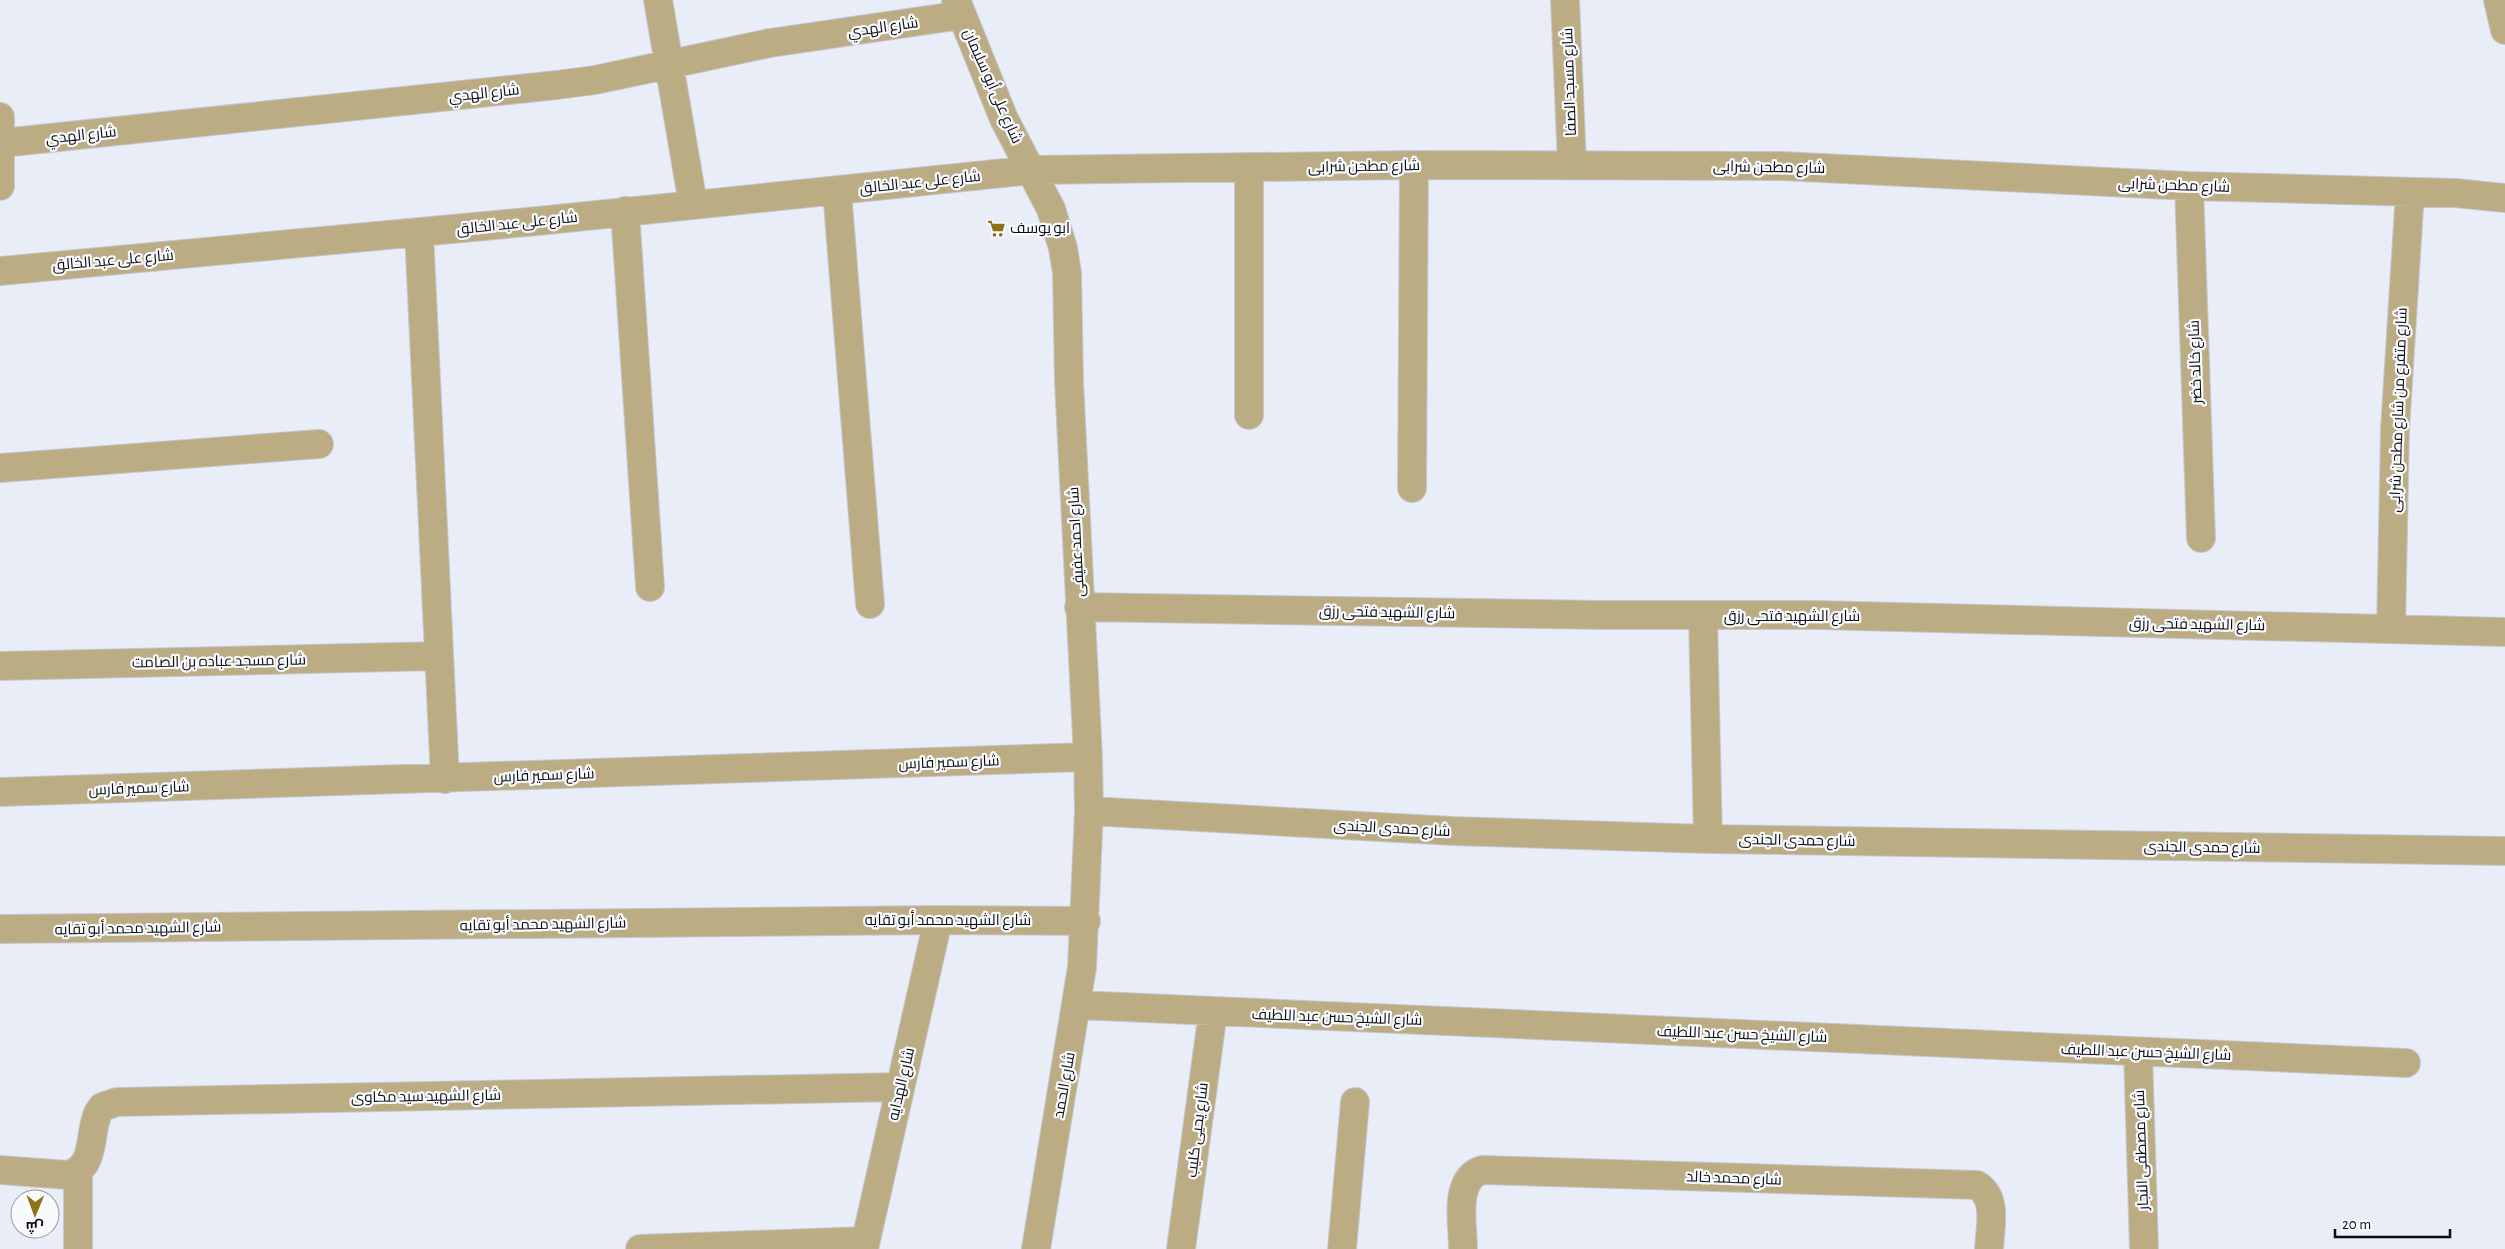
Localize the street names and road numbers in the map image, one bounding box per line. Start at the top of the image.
street label: شارع الهدي [847,14,920,44]
street label: شارع على أبو سليمان [958,25,1027,147]
street label: شارع مسجد الصفا [1559,27,1582,137]
street label: شارع الهدي [448,81,521,109]
street label: شارع الهدي [45,123,118,151]
street label: شارع مطحن شرابى [1308,157,1420,178]
street label: شارع مطحن شرابى [1713,158,1825,179]
street label: شارع على عبد الخالق [859,168,982,199]
street label: شارع مطحن شرابى [2117,175,2230,198]
street label: شارع على عبد الخالق [456,209,579,240]
street label: شارع على عبد الخالق [52,247,175,276]
street label: شارع متفرع من شارع مطحن شرابى [2386,307,2413,513]
street label: شارع خالد خضر [2186,320,2207,405]
street label: شارع احمد عفيفى [1065,486,1090,597]
street label: شارع الشهيد فتحى رزق [1319,603,1455,624]
street label: شارع الشهيد فتحى رزق [1724,608,1860,627]
street label: شارع الشهيد فتحى رزق [2129,615,2265,636]
street label: شارع مسجد عباده بن الصامت [132,651,306,674]
street label: شارع سمير فارس [898,752,1000,775]
street label: شارع سمير فارس [493,765,595,788]
street label: شارع سمير فارس [88,778,190,801]
street label: شارع حمدى الجندى [1333,817,1451,842]
street label: شارع حمدى الجندى [1738,831,1856,852]
street label: شارع حمدى الجندى [2143,838,2261,859]
street label: شارع الشهيد محمد أبو تقايه [865,910,1031,931]
street label: شارع الشهيد محمد أبو تقايه [460,913,626,936]
street label: شارع الشهيد محمد أبو تقايه [55,917,221,940]
street label: شارع الشيخ حسن عبد اللطيف [1251,1006,1423,1031]
street label: شارع الشيخ حسن عبد اللطيف [1656,1023,1828,1048]
street label: شارع الشيخ حسن عبد اللطيف [2060,1041,2232,1066]
street label: شارع الهدايه [885,1046,920,1123]
street label: شارع الحمد [1050,1051,1081,1120]
street label: شارع يحيى كليب [1183,1082,1214,1179]
street label: شارع الشهيد سيد مكاوى [351,1087,501,1108]
street label: شارع مصطفى النجار [2131,1089,2154,1211]
street label: شارع محمد خالد [1686,1168,1782,1191]

